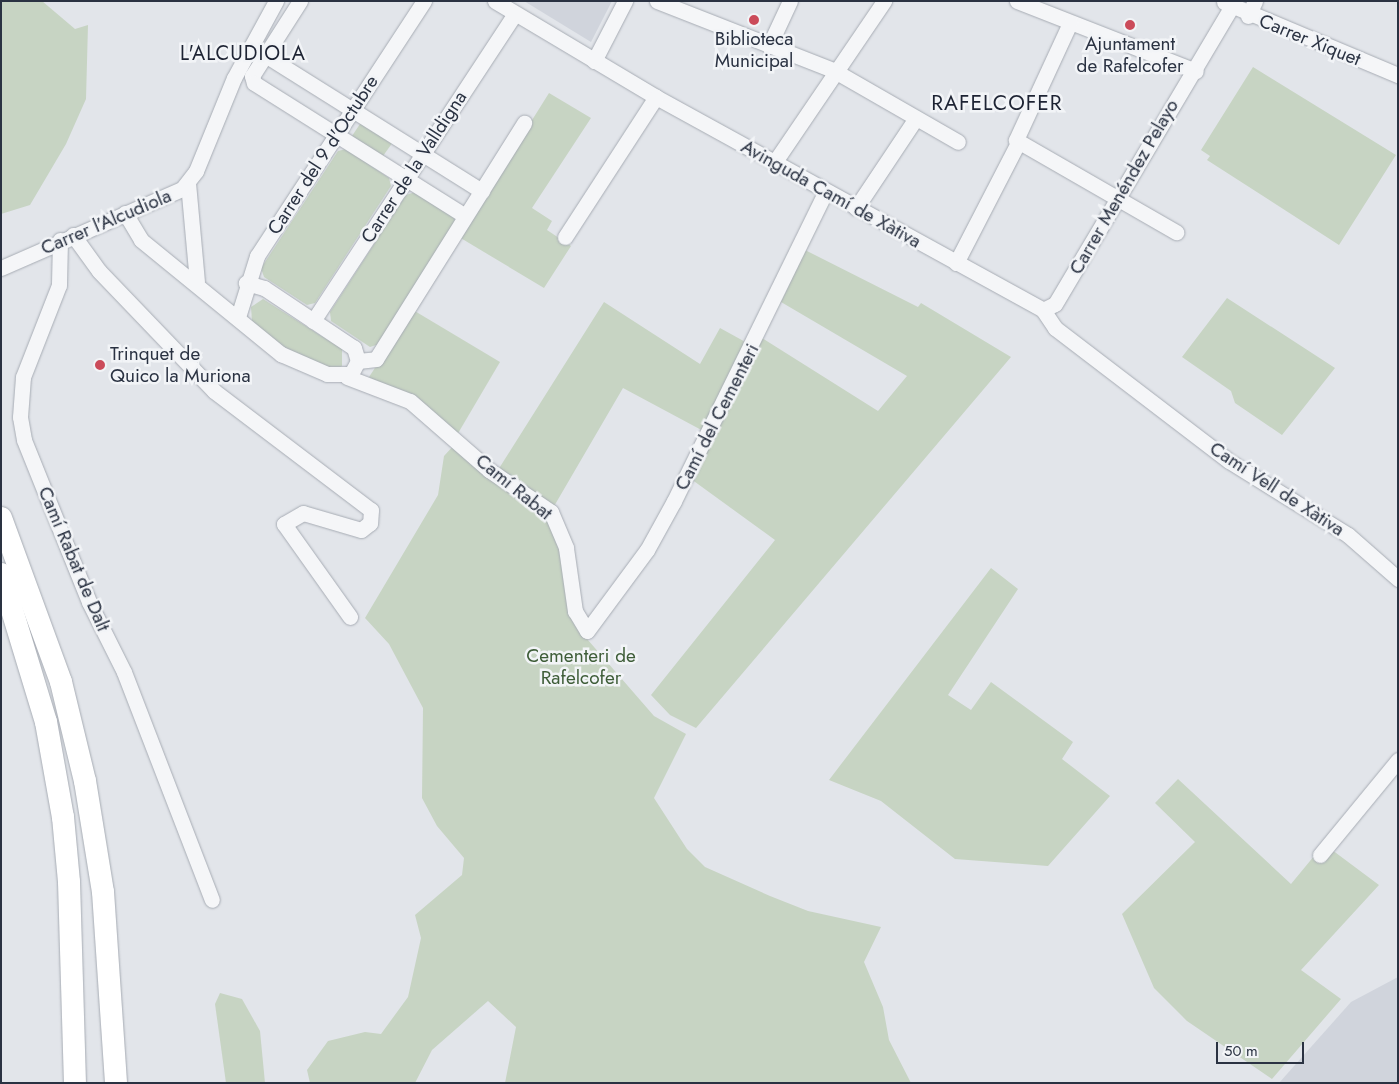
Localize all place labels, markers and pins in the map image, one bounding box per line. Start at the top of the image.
marker: Biblioteca Municipal [748,14,760,26]
marker: Ajuntament de Rafelcofer [1124,19,1136,31]
place label: Biblioteca Municipal [715,28,793,72]
place label: Ajuntament de Rafelcofer [1077,33,1183,77]
place label: Trinquet de Quico la Muriona [110,343,251,387]
marker: Trinquet de Quico la Muriona [94,359,106,371]

